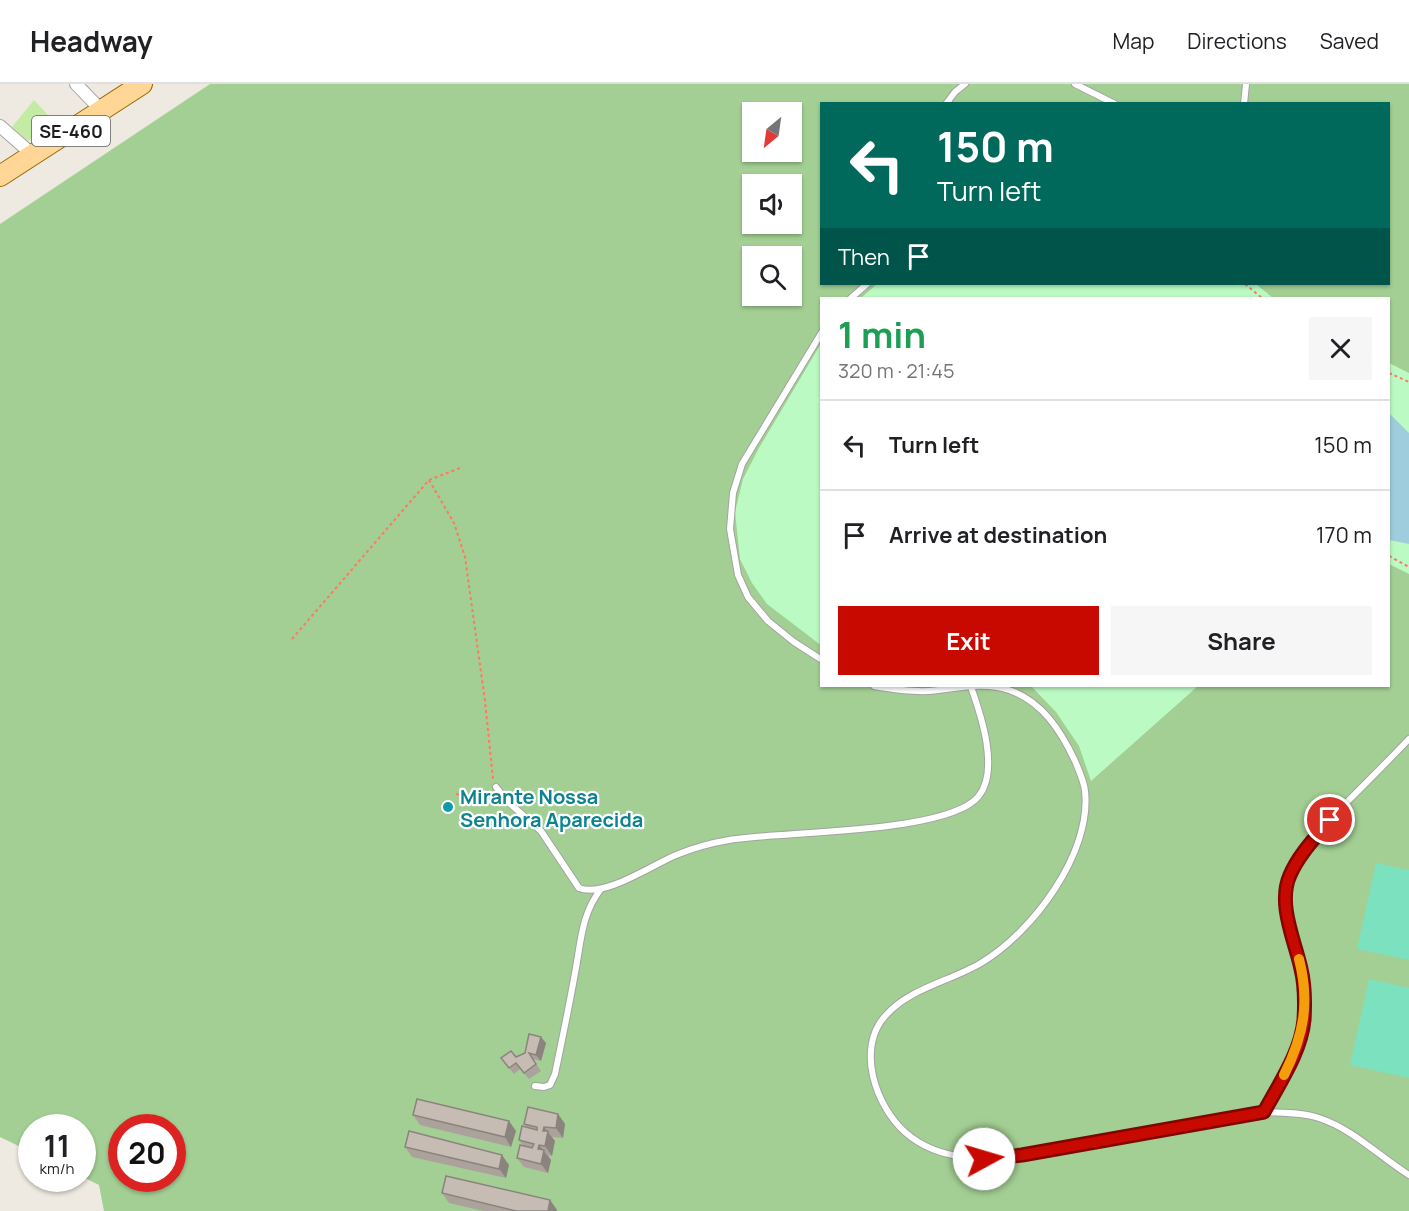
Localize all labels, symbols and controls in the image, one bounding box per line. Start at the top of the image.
text: Headway [30,22,153,60]
text: Map [1113,27,1154,55]
text: Directions [1187,27,1287,55]
text: Saved [1320,27,1379,55]
north arrow [742,102,802,162]
map controls [742,102,802,306]
road number: SE-460 [32,116,110,146]
text: 150 m [937,117,1054,175]
icon: left [838,126,916,204]
text: Turn left [937,172,1041,209]
button: sound [742,174,802,234]
icon: arrive [902,240,935,273]
text: Then [838,242,890,272]
button: search [742,246,802,306]
text: 1 min [838,310,926,359]
button: close [1309,317,1372,380]
text: 320 m · 21:45 [838,357,955,384]
icon: left [838,429,871,462]
text: Turn left [889,430,979,460]
text: 150 m [1314,430,1372,460]
icon: arrive [838,519,871,552]
text: Arrive at destination [889,520,1107,550]
text: 170 m [1316,520,1372,550]
button: Exit [838,606,1099,675]
button: Share [1111,606,1372,675]
place label: Mirante Nossa Senhora Aparecida [460,783,643,833]
pin [1304,794,1355,845]
marker: Mirante Nossa Senhora Aparecida [441,800,455,814]
icon: arrive [1313,803,1346,836]
speed limit sign: 20 [108,1114,186,1192]
text: 11 [44,1125,70,1166]
position arrow [952,1127,1016,1191]
text: km/h [40,1158,74,1179]

